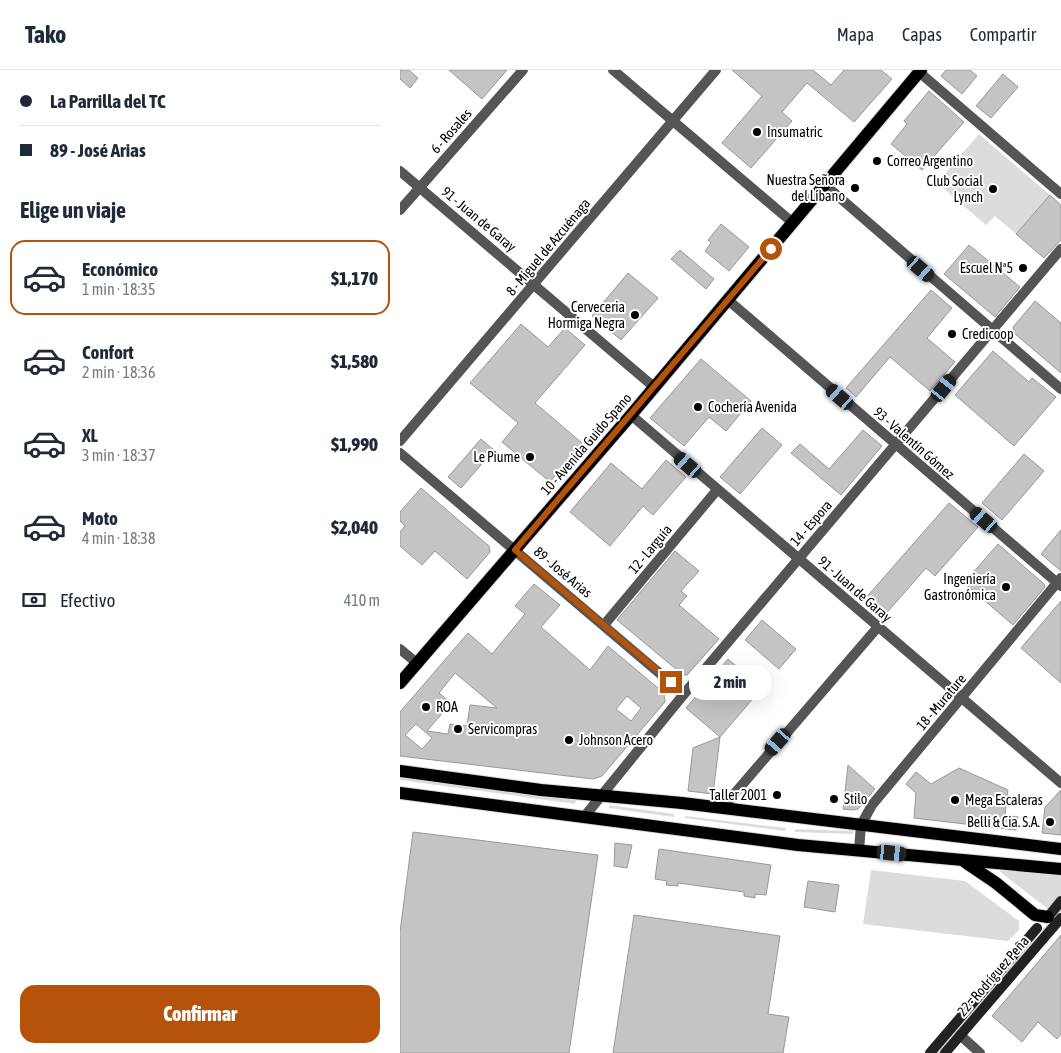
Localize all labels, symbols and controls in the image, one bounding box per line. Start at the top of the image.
text: Tako [25,21,66,48]
text: Mapa [837,24,874,45]
text: Capas [902,24,942,45]
text: Compartir [970,24,1036,45]
text: La Parrilla del TC [50,90,165,112]
street label: 6 - Rosales [427,105,475,157]
place label: Insumatric [767,124,823,140]
marker: Insumatric [751,126,763,138]
text: 89 - José Arias [50,139,146,161]
place label: Correo Argentino [887,153,973,169]
marker: Correo Argentino [871,155,883,167]
place label: Nuestra Señora del Líbano [766,172,845,204]
place label: Club Social Lynch [927,173,983,205]
marker: Nuestra Señora del Líbano [849,182,861,194]
street label: 91 - Juan de Garay [439,183,520,255]
marker: Club Social Lynch [987,183,999,195]
street label: 8 - Miguel de Azcuénaga [503,195,593,299]
text: Elige un viaje [20,197,126,223]
route start [760,238,782,260]
car [904,253,937,285]
icon: car [22,255,67,300]
text: Económico [82,258,158,280]
place label: Escuel Nª5 [960,260,1013,276]
marker: Escuel Nª5 [1017,262,1029,274]
text: $1,170 [331,267,378,289]
text: 1 min · 18:35 [82,280,155,298]
place label: Cerveceria Hormiga Negra [548,299,625,331]
marker: Cerveceria Hormiga Negra [629,309,641,321]
place label: Credicoop [962,326,1014,342]
marker: Credicoop [946,328,958,340]
icon: car [22,338,67,383]
text: Confort [82,341,134,363]
text: $1,580 [331,350,378,372]
text: 2 min · 18:36 [82,363,155,381]
car [928,372,959,404]
car [823,381,856,413]
street label: 10 - Avenida Guido Spano [538,390,634,498]
place label: Cochería Avenida [708,399,797,415]
marker: Cochería Avenida [692,401,704,413]
street label: 93 - Valentín Gómez [870,404,958,482]
icon: car [22,421,67,466]
text: XL [82,424,98,446]
text: $1,990 [331,433,378,455]
text: 3 min · 18:37 [82,446,155,464]
place label: Le Piume [473,449,520,465]
car [671,449,704,481]
marker: Le Piume [524,451,536,463]
street label: 14 - Espora [787,497,835,549]
icon: car [22,504,67,549]
car [967,504,1000,536]
text: Moto [82,507,118,529]
text: $2,040 [331,516,378,538]
street label: 12 - Larguía [625,521,675,577]
text: 4 min · 18:38 [82,529,155,547]
street label: 89 - José Arias [531,543,595,601]
street label: 91 - Juan de Garay [815,553,895,625]
place label: Ingeniería Gastronómica [924,571,996,603]
marker: Ingeniería Gastronómica [1000,581,1012,593]
icon: cash [20,586,48,614]
text: Efectivo [60,589,115,611]
text: 410 m [344,591,380,609]
callout: 2 min [688,664,771,700]
route end [660,671,682,693]
street label: 18 - Murature [913,671,969,733]
text: 2 min [714,673,746,691]
place label: ROA [436,699,458,715]
marker: ROA [420,701,432,713]
place label: Servicompras [468,721,537,737]
marker: Servicompras [452,723,464,735]
car [762,726,793,758]
place label: Johnson Acero [579,732,653,748]
marker: Johnson Acero [563,734,575,746]
place label: Taller 2001 [709,787,767,803]
marker: Taller 2001 [771,789,783,801]
place label: Stilo [844,791,867,807]
place label: Mega Escaleras [965,792,1043,808]
marker: Stilo [828,793,840,805]
marker: Mega Escaleras [949,794,961,806]
place label: Belli & Cia. S.A. [967,814,1040,830]
marker: Belli & Cia. S.A. [1044,816,1056,828]
car [876,844,907,862]
street label: 22 - Rodríguez Peña [954,933,1032,1019]
button: Confirmar [20,985,380,1043]

